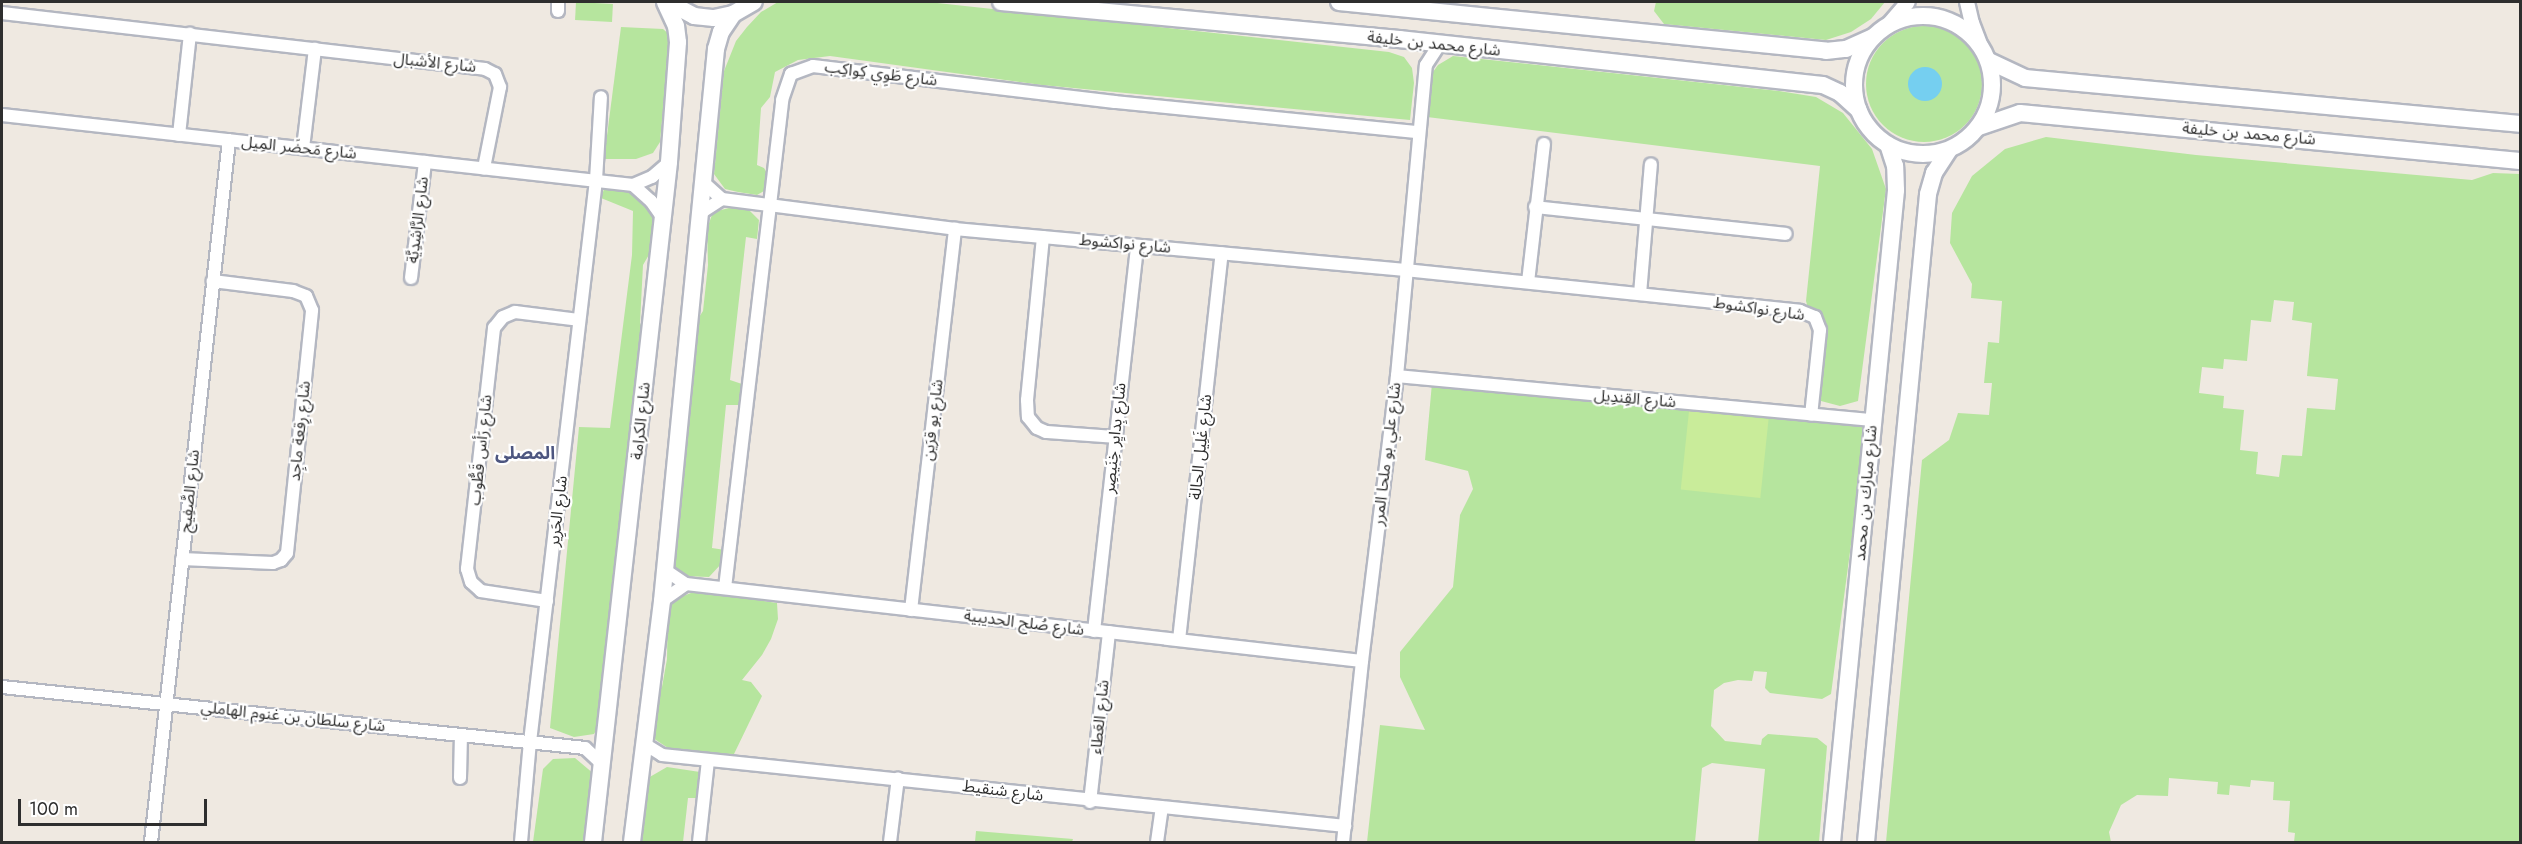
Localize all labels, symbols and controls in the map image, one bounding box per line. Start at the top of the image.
street label: شارع محمد بن خليفة [1366,27,1502,61]
street label: شارع الأشبال [393,49,477,77]
street label: شارع طَوِي كِواكِب [824,58,938,90]
street label: شارع محمد بن خليفة [2182,119,2316,149]
street label: شارع مَحضَر المِيل [240,132,358,164]
street label: شارع الرَّاشِدِيَّة [403,175,433,265]
street label: شارع نواكشوط [1078,230,1172,258]
street label: شارع نواكشوط [1712,293,1806,325]
street label: شارع بو قرَين [918,378,948,462]
street label: شارع رِقعة ماجِد [285,380,315,482]
street label: شارع الكرامة [627,381,655,461]
street label: شارع علي بو ملحا المرر [1369,381,1405,527]
street label: شارع بِدايِر خِنَيصِر [1100,382,1130,494]
street label: شارع القِندِيل [1593,386,1677,412]
street label: شارع غَلِيل الحالة [1186,393,1216,501]
street label: شارع رَأس قَطُّوب [466,394,496,506]
street label: شارع مبارك بن محمد [1851,424,1881,562]
district label: المصلى [495,442,555,464]
street label: شارع الصَّفِيح [176,449,204,533]
street label: شارع الحَرِير [544,475,572,547]
street label: شارع صُلح الحديبية [963,606,1085,640]
street label: شارع العَطاء [1087,679,1113,755]
street label: شارع سلطان بن غنوم الهاملي [200,698,386,736]
street label: شارع شنقيط [962,777,1044,805]
scale bar [21,787,210,825]
text: 100 m [29,796,78,822]

